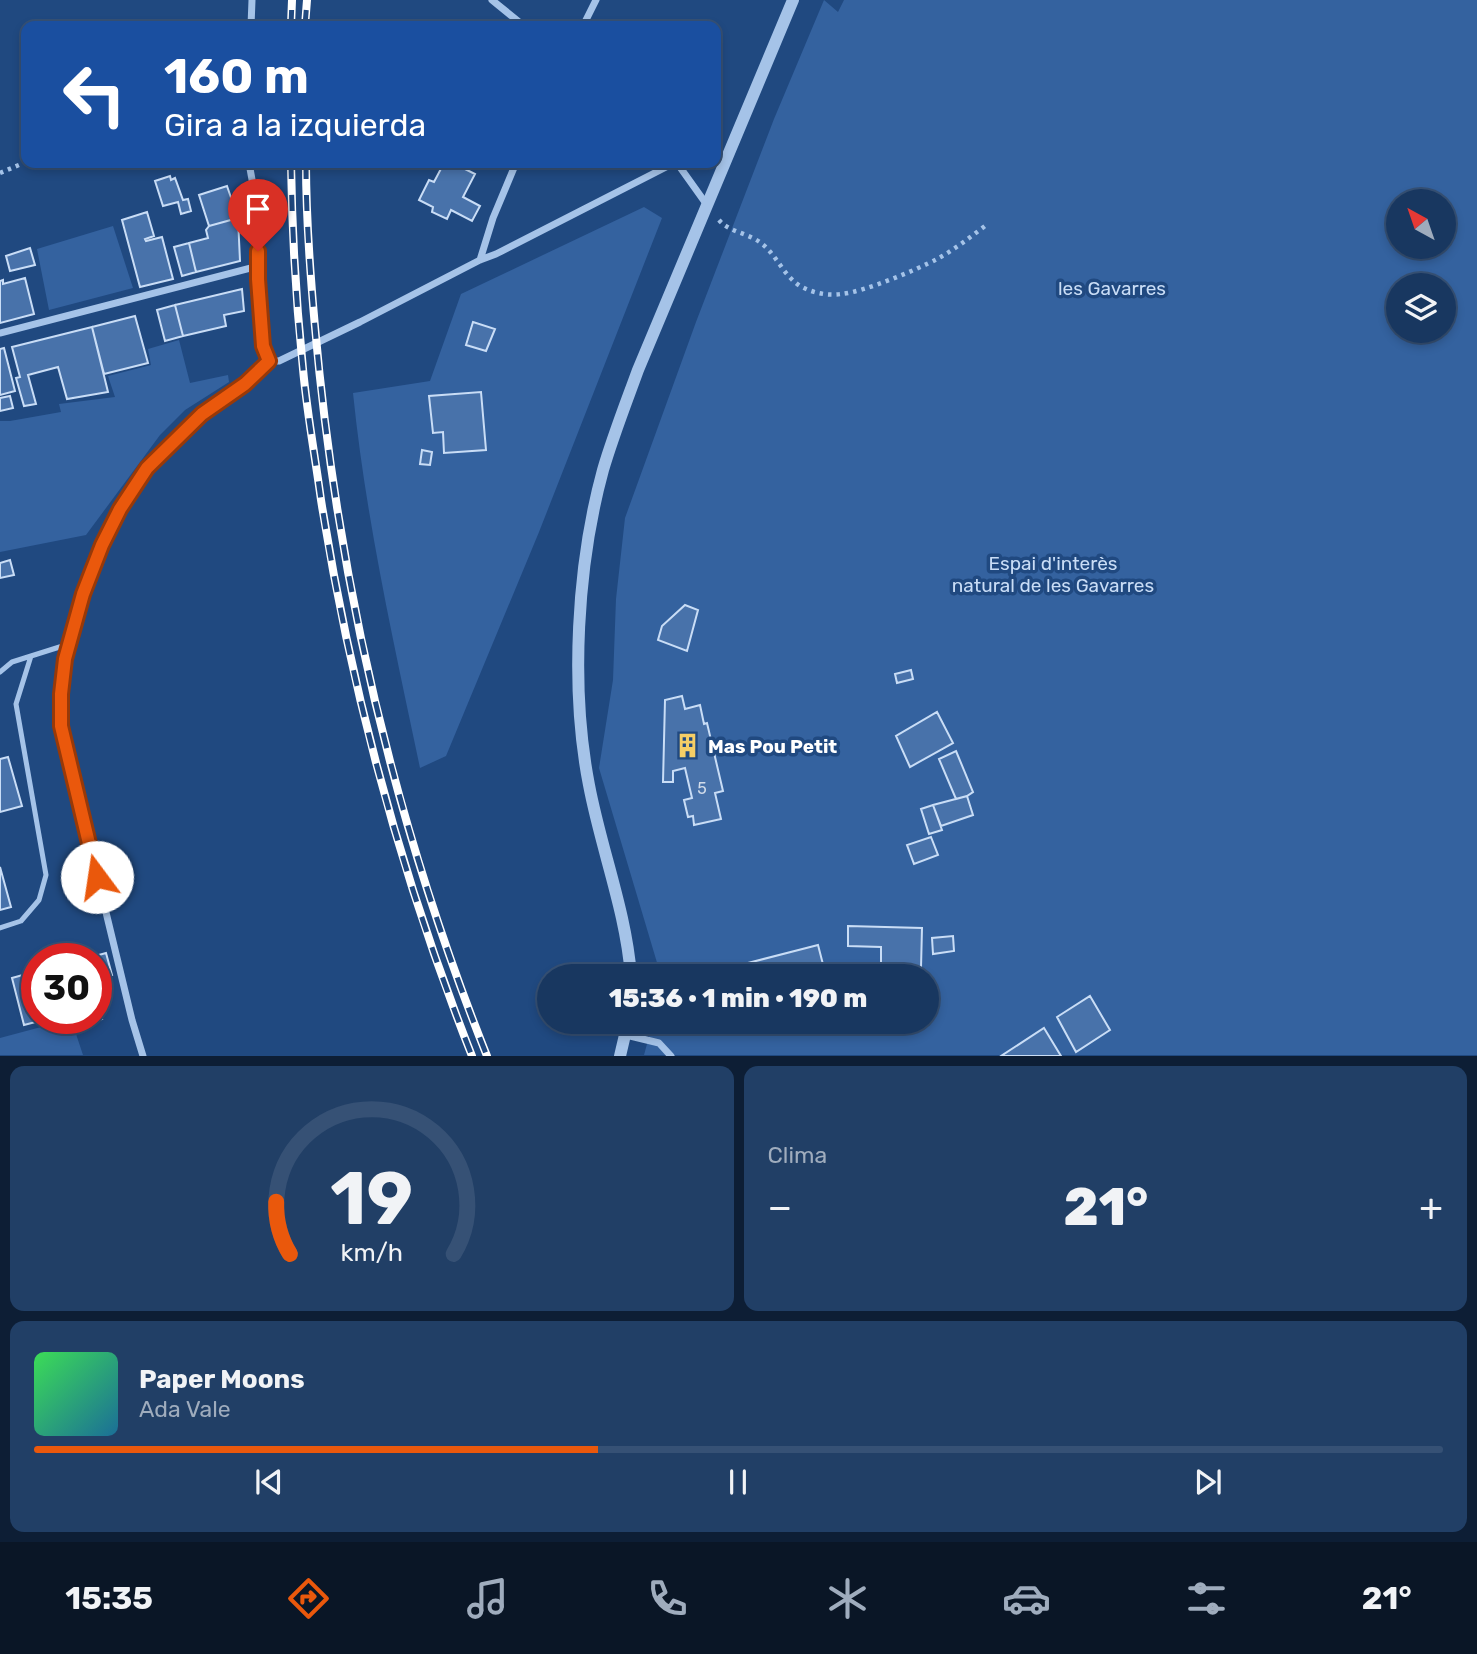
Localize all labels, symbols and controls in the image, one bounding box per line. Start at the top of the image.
text: 160 m [164,47,309,105]
icon: left [49,49,140,140]
text: Gira a la izquierda [164,106,426,144]
pin [228,179,288,251]
north arrow [1386,189,1456,259]
map controls [1386,189,1456,343]
icon: arrive [239,190,277,228]
button: layers [1386,273,1456,343]
park label: les Gavarres [1058,277,1166,300]
park label: Espai d'interès natural de les Gavarres [952,552,1154,597]
building icon: Mas Pou Petit [674,732,702,760]
place label: Mas Pou Petit [708,735,837,758]
house number: 5 [697,779,707,798]
position arrow [60,840,134,914]
speed limit sign: 30 [21,943,112,1034]
text: 15:36 · 1 min · 190 m [609,983,867,1014]
text: Clima [768,1141,827,1169]
text: 19 [330,1157,413,1243]
text: 21° [1064,1176,1148,1238]
text: − [768,1184,792,1230]
text: + [1419,1184,1443,1230]
text: km/h [341,1238,403,1267]
text: Paper Moons [139,1364,305,1395]
text: Ada Vale [139,1395,231,1423]
icon: previous [250,1463,288,1501]
icon: pause [719,1463,757,1501]
icon: next [1189,1463,1227,1501]
icon: directions [284,1574,333,1623]
icon: music [463,1574,512,1623]
icon: phone [643,1574,692,1623]
icon: climate [823,1574,872,1623]
icon: car [1002,1574,1051,1623]
icon: filters [1182,1574,1231,1623]
text: 15:35 [65,1579,153,1617]
text: 21° [1362,1579,1412,1617]

